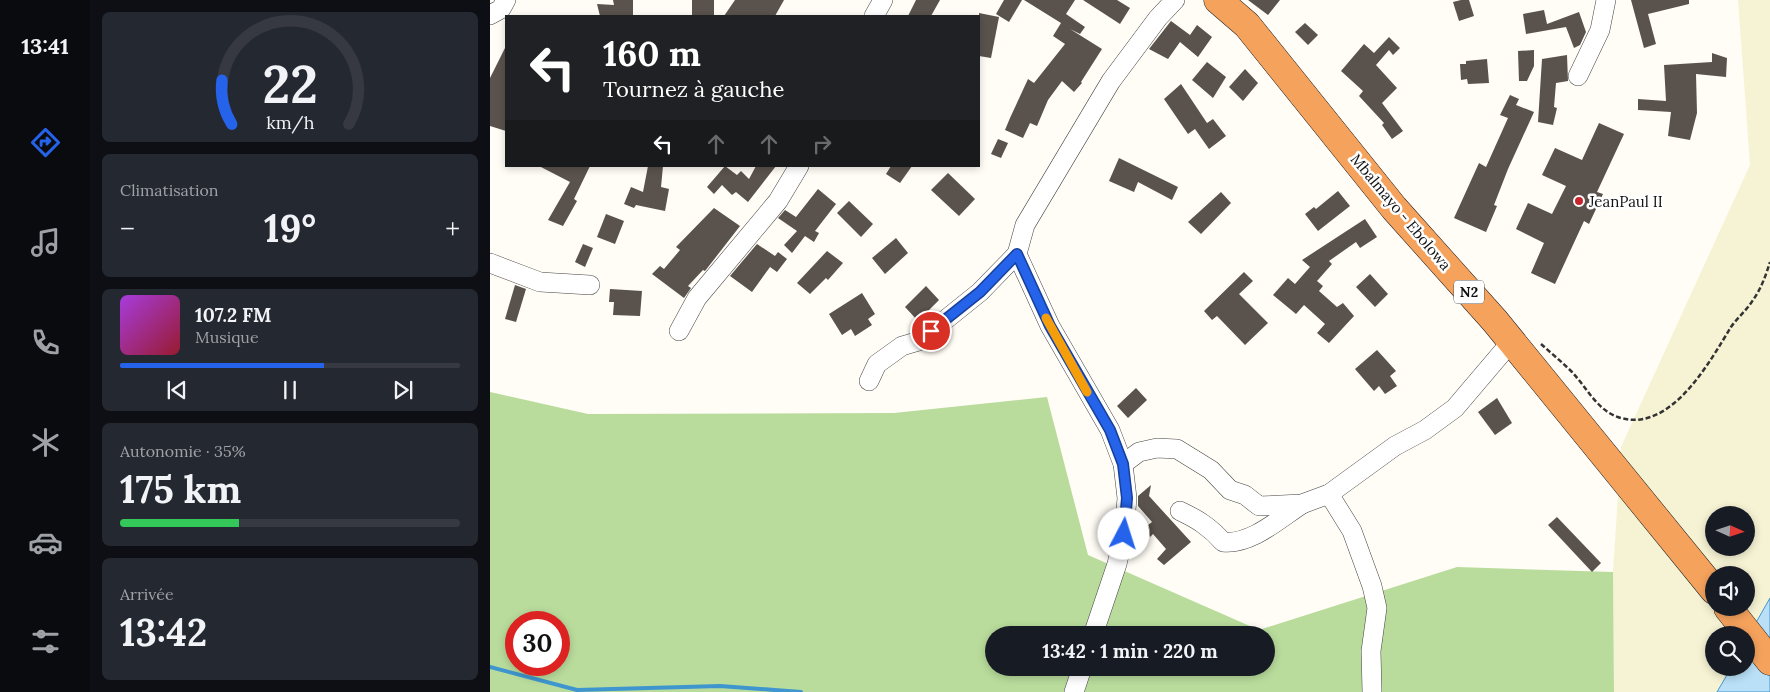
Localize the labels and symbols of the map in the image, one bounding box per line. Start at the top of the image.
street label: Mbalmayo - Ebolowa [1347,150,1455,274]
place label: JeanPaul II [1588,192,1663,211]
marker: JeanPaul II [1573,195,1585,207]
road number: N2 [1454,280,1484,304]
pin [910,310,952,352]
north arrow [1705,506,1755,556]
position arrow [1097,507,1149,559]
speed limit sign: 30 [505,611,570,676]

